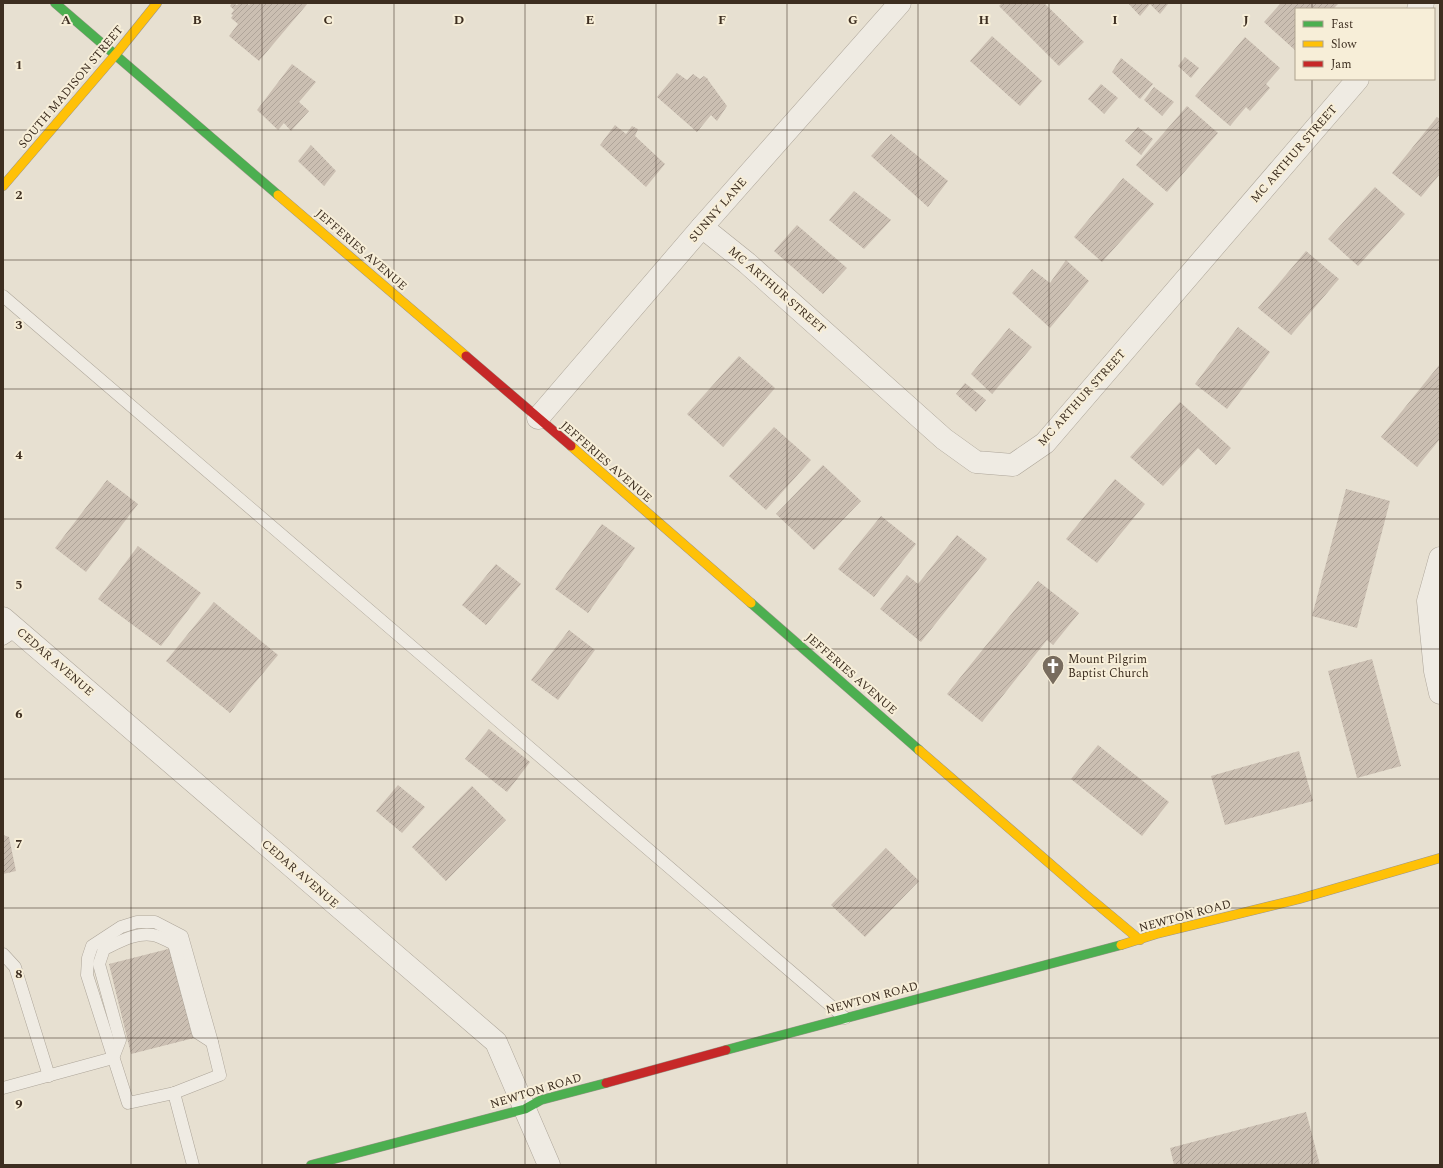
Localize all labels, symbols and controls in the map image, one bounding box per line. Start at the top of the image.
legend [1295,8,1435,80]
text: A [61,10,71,30]
text: B [192,10,202,30]
text: C [323,10,333,30]
text: D [454,10,464,30]
text: E [586,10,595,30]
text: F [718,10,726,30]
text: G [848,10,858,30]
text: H [979,10,990,30]
text: I [1112,10,1118,30]
text: J [1243,10,1249,30]
text: Fast [1331,15,1353,34]
street label: SOUTH MADISON STREET [14,21,128,153]
text: Slow [1331,35,1357,54]
text: 1 [15,55,23,75]
text: Jam [1331,55,1352,74]
street label: MC ARTHUR STREET [1246,101,1342,207]
street label: SUNNY LANE [684,173,752,247]
text: 2 [15,185,23,205]
street label: JEFFERIES AVENUE [311,205,411,295]
street label: MC ARTHUR STREET [724,242,830,338]
text: 3 [15,315,23,335]
street label: MC ARTHUR STREET [1033,345,1131,451]
street label: JEFFERIES AVENUE [556,417,656,507]
text: 4 [15,445,23,465]
text: 5 [15,575,23,595]
street label: CEDAR AVENUE [12,623,98,701]
street label: JEFFERIES AVENUE [801,629,901,719]
place label: Mount Pilgrim Baptist Church [1068,650,1149,683]
church icon: Mount Pilgrim Baptist Church [1040,653,1066,686]
text: 6 [15,704,23,724]
text: 7 [15,834,23,854]
street label: CEDAR AVENUE [257,835,343,913]
street label: NEWTON ROAD [1137,895,1233,937]
text: 8 [15,964,23,984]
street label: NEWTON ROAD [824,977,920,1019]
street label: NEWTON ROAD [488,1068,584,1114]
text: 9 [15,1094,23,1114]

